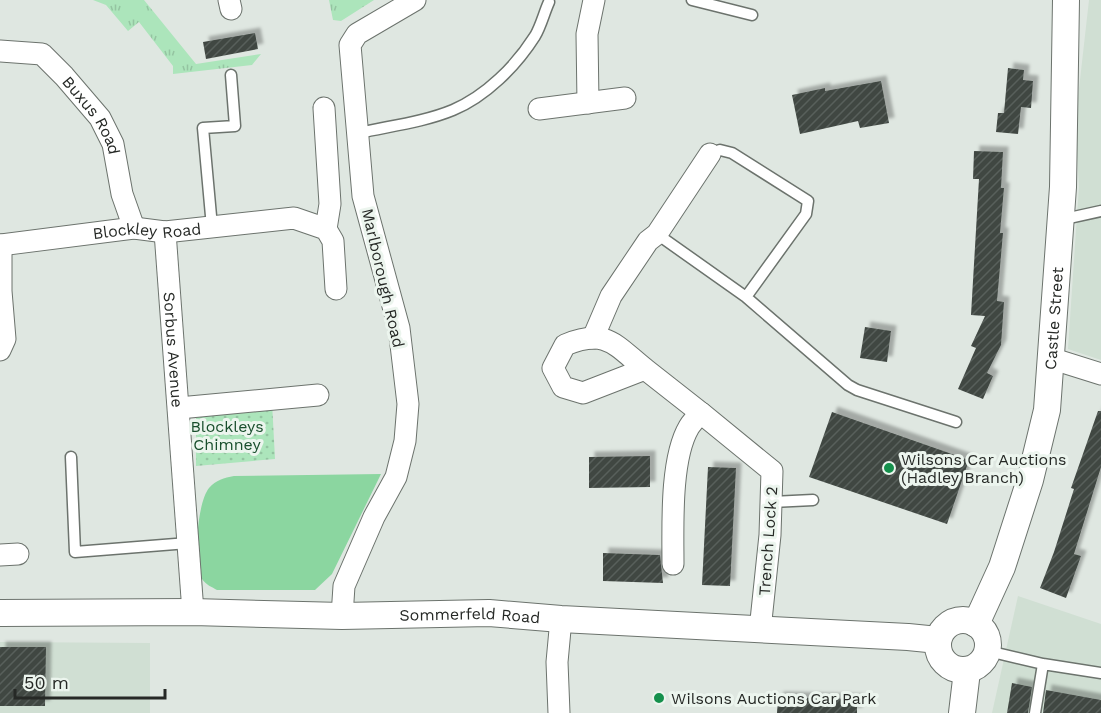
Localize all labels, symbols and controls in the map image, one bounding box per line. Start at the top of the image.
street label: Buxus Road [59,72,124,156]
street label: Marlborough Road [358,207,408,349]
street label: Blockley Road [91,218,202,243]
street label: Castle Street [1040,266,1067,370]
street label: Sorbus Avenue [160,291,187,408]
park label: Blockleys Chimney [190,417,264,454]
place label: Wilsons Car Auctions (Hadley Branch) [901,450,1067,487]
marker: Wilsons Car Auctions (Hadley Branch) [882,461,896,475]
street label: Trench Lock 2 [755,486,781,596]
street label: Sommerfeld Road [399,603,541,627]
scale bar [15,662,165,700]
text: 50 m [24,672,69,693]
place label: Wilsons Auctions Car Park [671,689,876,708]
marker: Wilsons Auctions Car Park [652,691,666,705]

